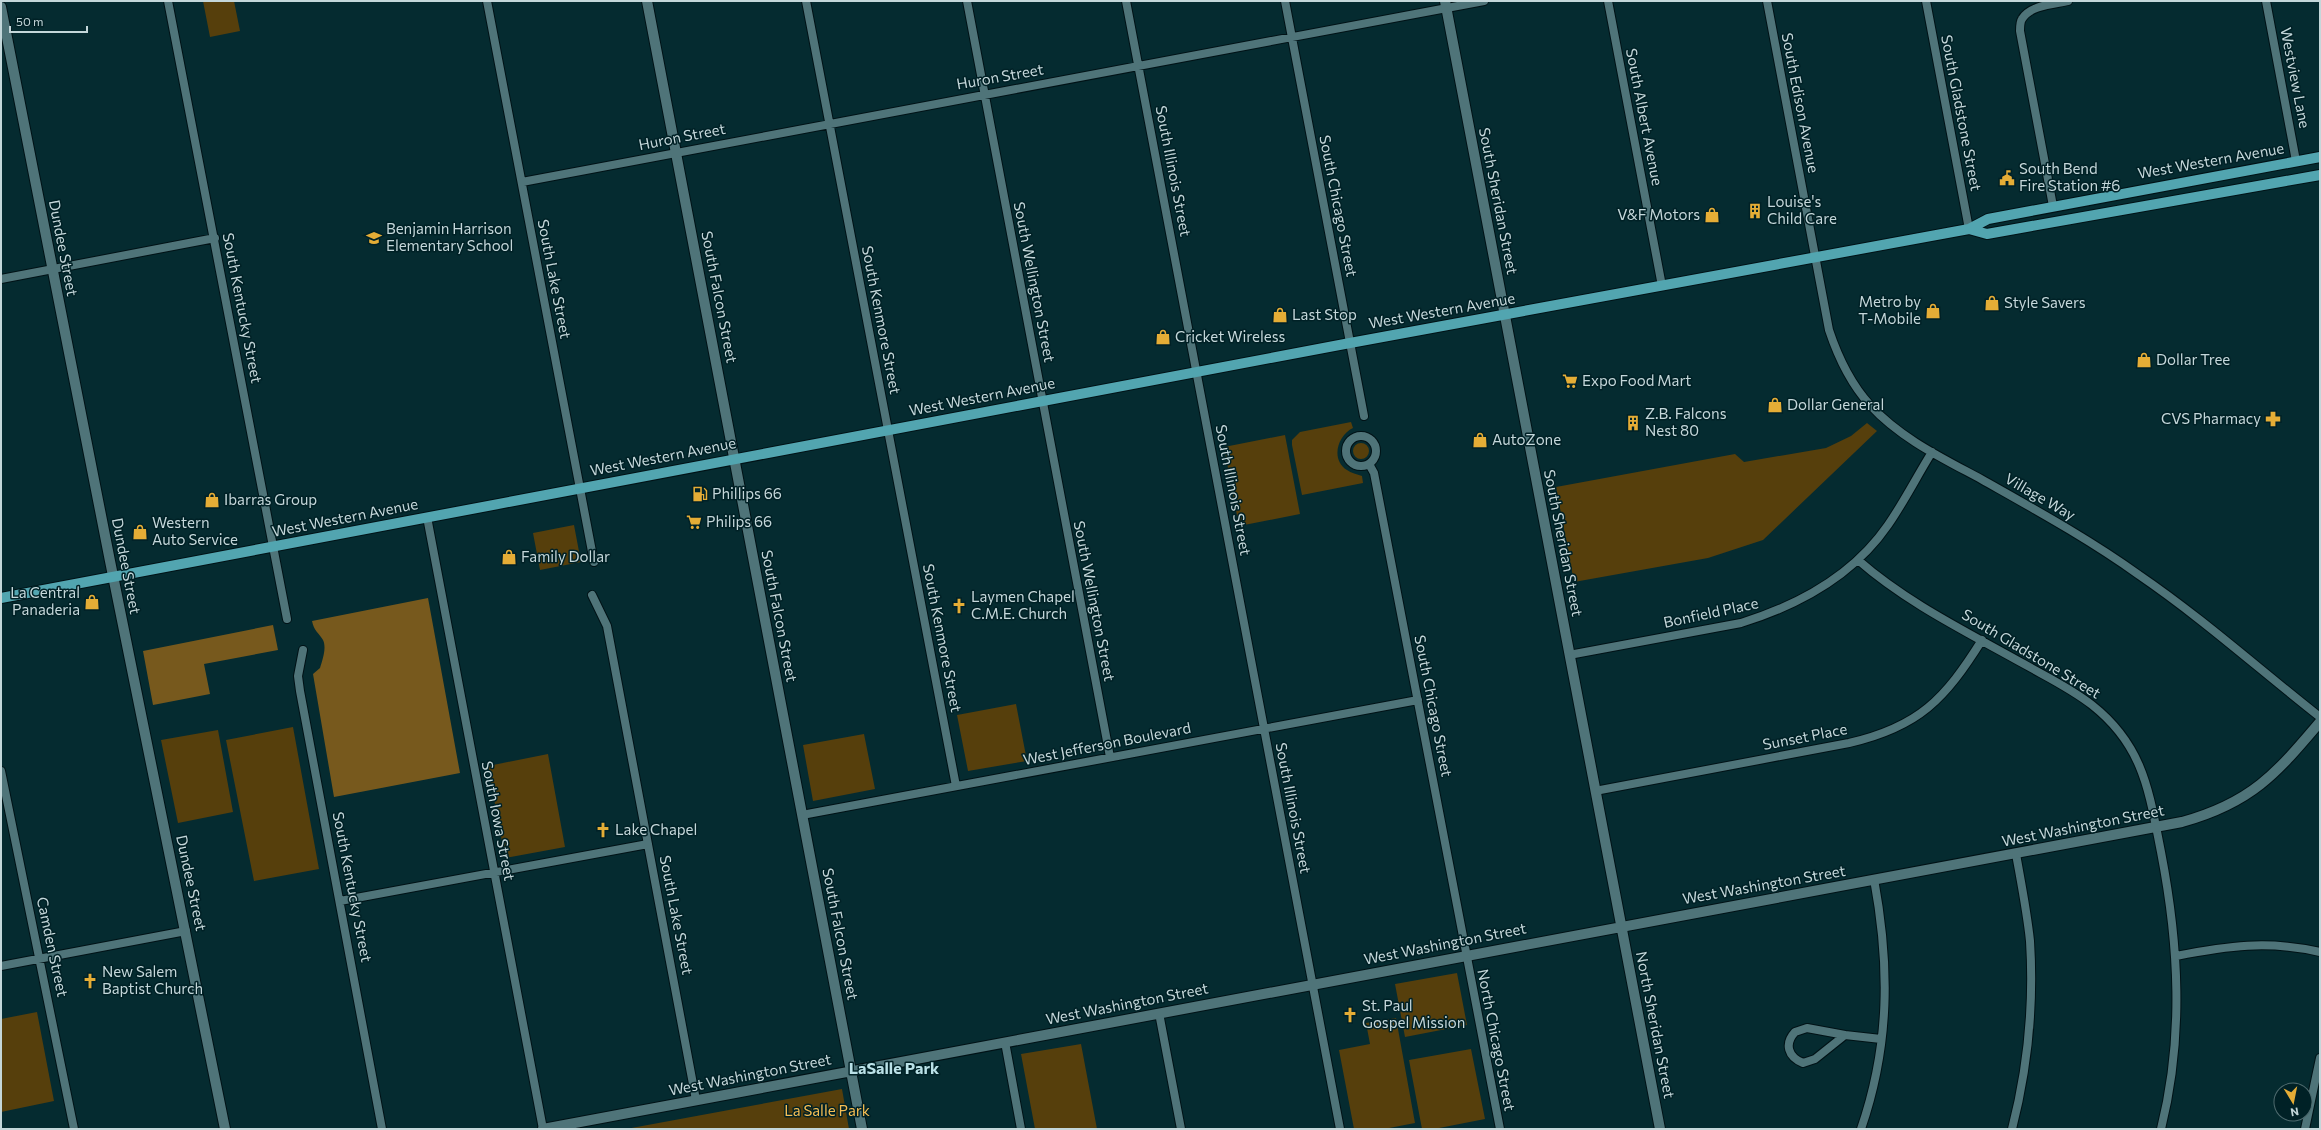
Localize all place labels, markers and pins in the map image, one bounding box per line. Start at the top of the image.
place label: South Bend Fire Station #6 [2019,159,2120,194]
public building icon: South Bend Fire Station #6 [1998,169,2016,187]
place label: Louise's Child Care [1767,192,1837,227]
building icon: Louise's Child Care [1746,202,1764,220]
place label: V&F Motors [1617,205,1700,223]
shop icon: V&F Motors [1703,206,1721,224]
place label: Benjamin Harrison Elementary School [386,219,513,254]
school or university icon: Benjamin Harrison Elementary School [365,229,383,247]
place label: Metro by T-Mobile [1858,292,1921,327]
place label: Style Savers [2004,293,2086,311]
shop icon: Style Savers [1983,294,2001,312]
shop icon: Metro by T-Mobile [1924,302,1942,320]
place label: Last Stop [1292,305,1357,323]
shop icon: Last Stop [1271,306,1289,324]
place label: Cricket Wireless [1175,327,1285,345]
shop icon: Cricket Wireless [1154,328,1172,346]
place label: Dollar Tree [2156,350,2230,368]
shop icon: Dollar Tree [2135,351,2153,369]
place label: Expo Food Mart [1582,371,1692,389]
supermarket icon: Expo Food Mart [1561,372,1579,390]
place label: Dollar General [1787,395,1884,413]
shop icon: Dollar General [1766,396,1784,414]
place label: Z.B. Falcons Nest 80 [1645,404,1727,439]
place label: CVS Pharmacy [2161,409,2261,427]
pharmacy icon: CVS Pharmacy [2264,410,2282,428]
building icon: Z.B. Falcons Nest 80 [1624,414,1642,432]
place label: AutoZone [1492,430,1561,448]
shop icon: AutoZone [1471,431,1489,449]
place label: Phillips 66 [712,484,782,502]
fuel station icon: Phillips 66 [691,485,709,503]
place label: Ibarras Group [224,490,317,508]
shop icon: Ibarras Group [203,491,221,509]
place label: Philips 66 [706,512,772,530]
place label: Western Auto Service [152,513,238,548]
supermarket icon: Philips 66 [685,513,703,531]
shop icon: Western Auto Service [131,523,149,541]
place label: Family Dollar [521,547,610,565]
shop icon: Family Dollar [500,548,518,566]
place label: La Central Panaderia [10,583,80,618]
place label: Laymen Chapel C.M.E. Church [971,587,1075,622]
shop icon: La Central Panaderia [83,593,101,611]
church icon: Laymen Chapel C.M.E. Church [950,597,968,615]
place label: Lake Chapel [615,820,697,838]
church icon: Lake Chapel [594,821,612,839]
place label: New Salem Baptist Church [102,962,203,997]
church icon: New Salem Baptist Church [81,972,99,990]
place label: St. Paul Gospel Mission [1362,996,1465,1031]
church icon: St. Paul Gospel Mission [1341,1006,1359,1024]

